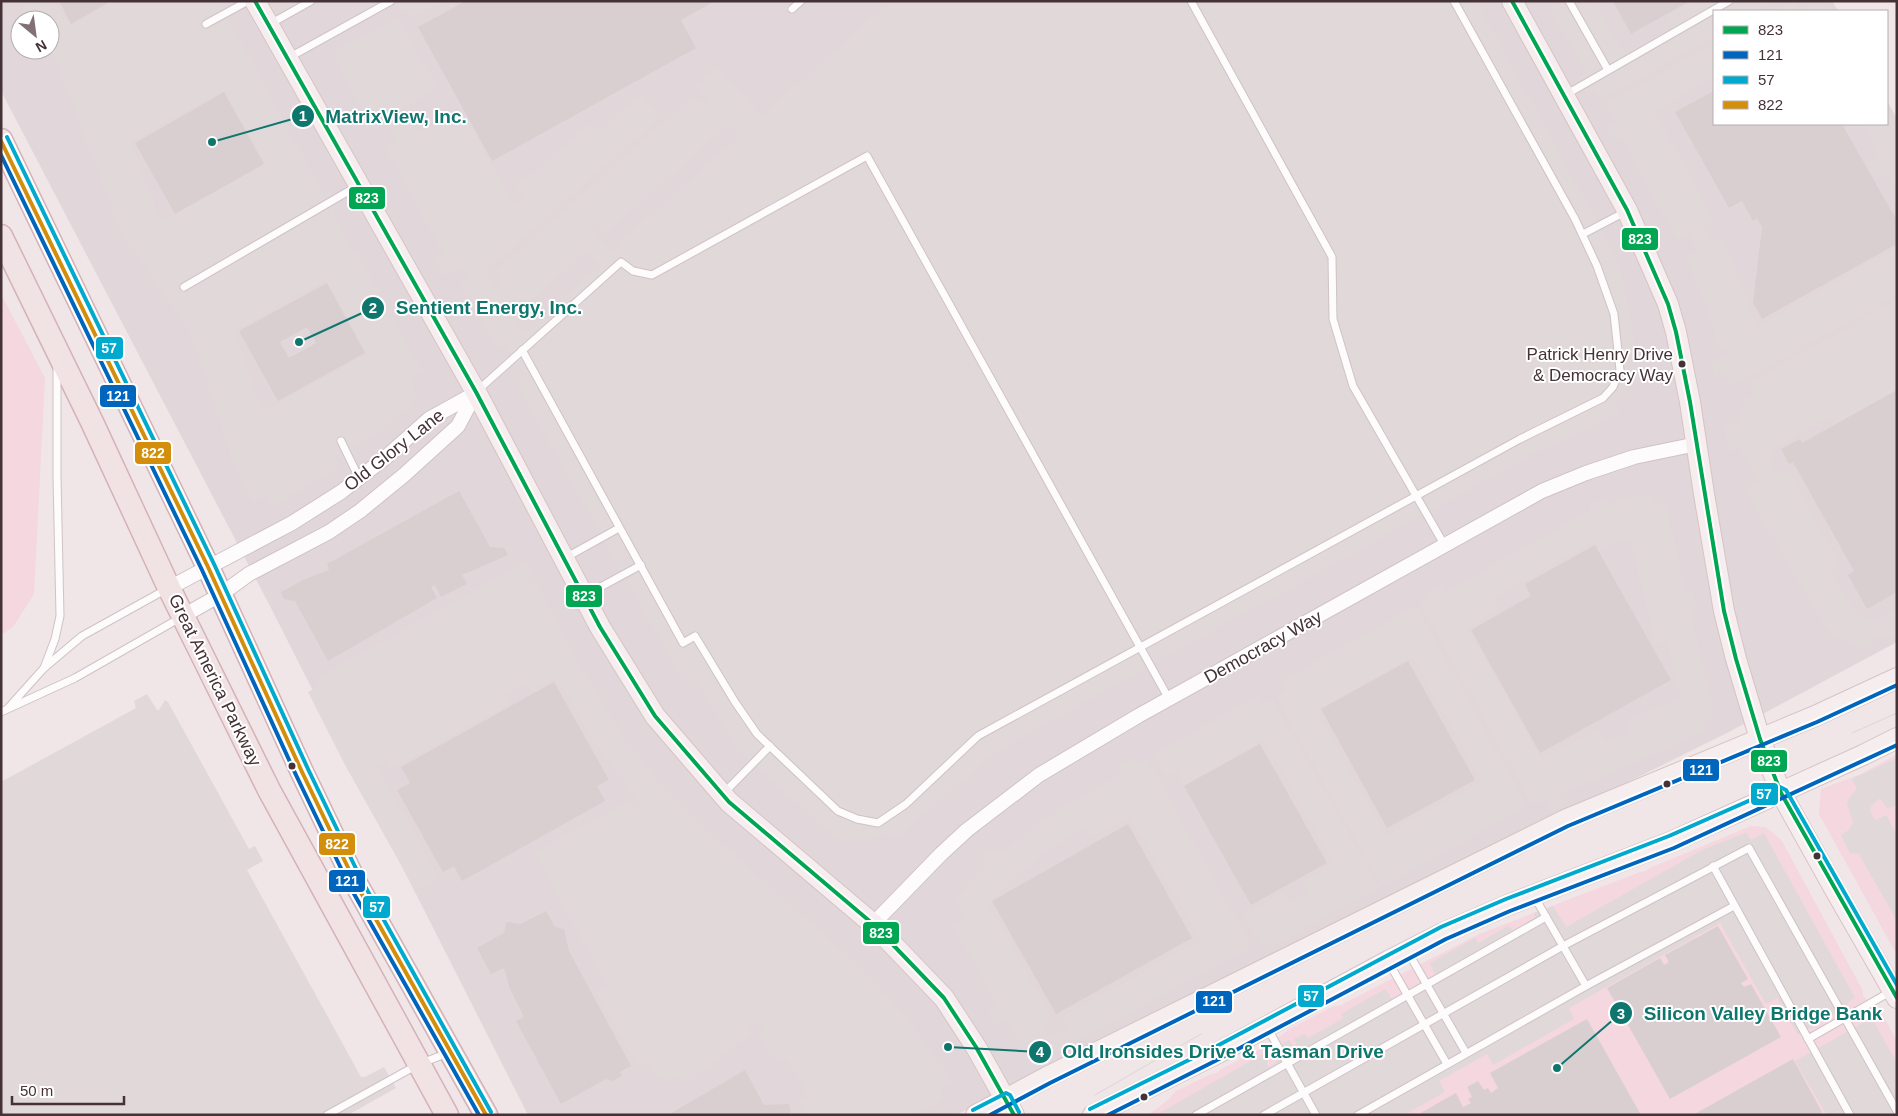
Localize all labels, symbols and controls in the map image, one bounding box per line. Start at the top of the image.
north arrow [10,10,60,60]
legend [1713,10,1888,125]
text: 823 [1758,21,1783,38]
text: N [33,37,50,56]
text: 121 [1758,46,1783,63]
text: 57 [1758,71,1775,88]
text: 822 [1758,96,1783,113]
callout: MatrixView, Inc. [290,99,477,133]
text: MatrixView, Inc. [325,106,467,127]
text: 1 [299,107,307,124]
line badge: 823 [348,186,386,210]
text: 823 [355,190,379,206]
line badge: 823 [1621,227,1659,251]
text: 823 [1628,231,1652,247]
callout: Sentient Energy, Inc. [361,291,592,325]
text: Sentient Energy, Inc. [396,297,582,318]
text: 2 [369,299,377,316]
line badge: 57 [95,336,124,360]
text: 57 [101,340,117,356]
place label: Patrick Henry Drive & Democracy Way [1527,345,1673,385]
marker: Patrick Henry Drive & Democracy Way [1677,359,1687,369]
line badge: 121 [99,384,137,408]
text: 121 [106,388,130,404]
street label: Old Glory Lane [340,405,448,495]
line badge: 822 [134,441,172,465]
text: 822 [141,445,165,461]
line badge: 823 [565,584,603,608]
text: 823 [572,588,596,604]
street label: Great America Parkway [165,591,265,769]
street label: Democracy Way [1201,606,1325,688]
line badge: 823 [1750,749,1788,773]
text: 823 [1757,753,1781,769]
line badge: 121 [1682,758,1720,782]
unlabelled marker [287,761,297,771]
text: 121 [1689,762,1713,778]
unlabelled marker [1662,779,1672,789]
line badge: 57 [1750,782,1779,806]
text: 57 [1756,786,1772,802]
line badge: 822 [318,832,356,856]
text: 822 [325,836,349,852]
unlabelled marker [1812,851,1822,861]
line badge: 121 [328,869,366,893]
text: 121 [335,873,359,889]
line badge: 57 [362,895,391,919]
text: 57 [369,899,385,915]
line badge: 823 [862,921,900,945]
text: 823 [869,925,893,941]
line badge: 57 [1297,984,1325,1008]
text: 57 [1303,988,1319,1004]
line badge: 121 [1195,990,1233,1014]
text: 121 [1202,993,1226,1009]
callout: Silicon Valley Bridge Bank [1609,996,1892,1030]
text: Silicon Valley Bridge Bank [1644,1003,1883,1024]
text: 3 [1617,1005,1625,1022]
callout: Old Ironsides Drive & Tasman Drive [1027,1035,1394,1069]
text: Old Ironsides Drive & Tasman Drive [1062,1041,1384,1062]
text: 4 [1036,1043,1045,1060]
scale bar [12,1074,125,1106]
text: 50 m [20,1082,53,1099]
unlabelled marker [1139,1092,1149,1102]

